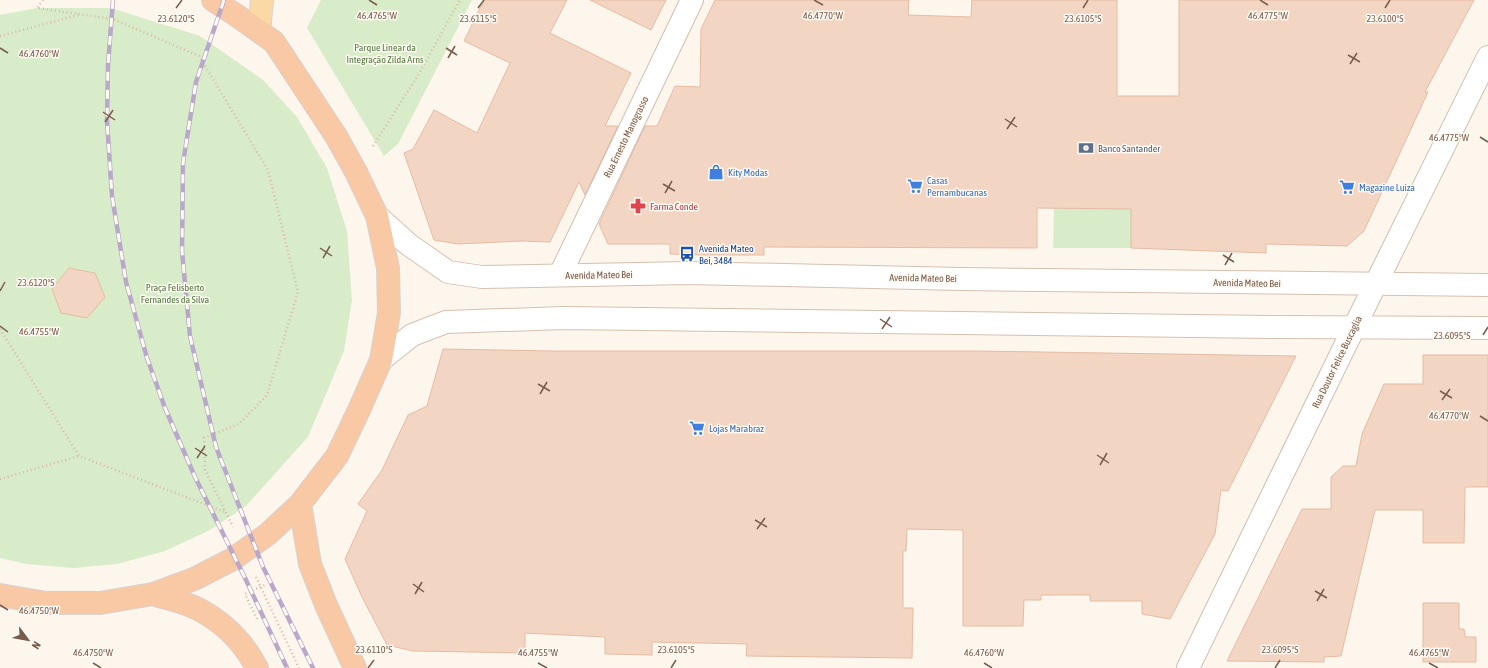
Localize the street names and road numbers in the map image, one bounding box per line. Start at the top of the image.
street label: Rua Ernesto Manograsso [602,94,651,179]
street label: Avenida Mateo Bei [565,269,633,281]
street label: Avenida Mateo Bei [889,272,957,284]
street label: Avenida Mateo Bei [1213,277,1281,289]
street label: Rua Doutor Felice Buscaglia [1310,314,1364,410]

